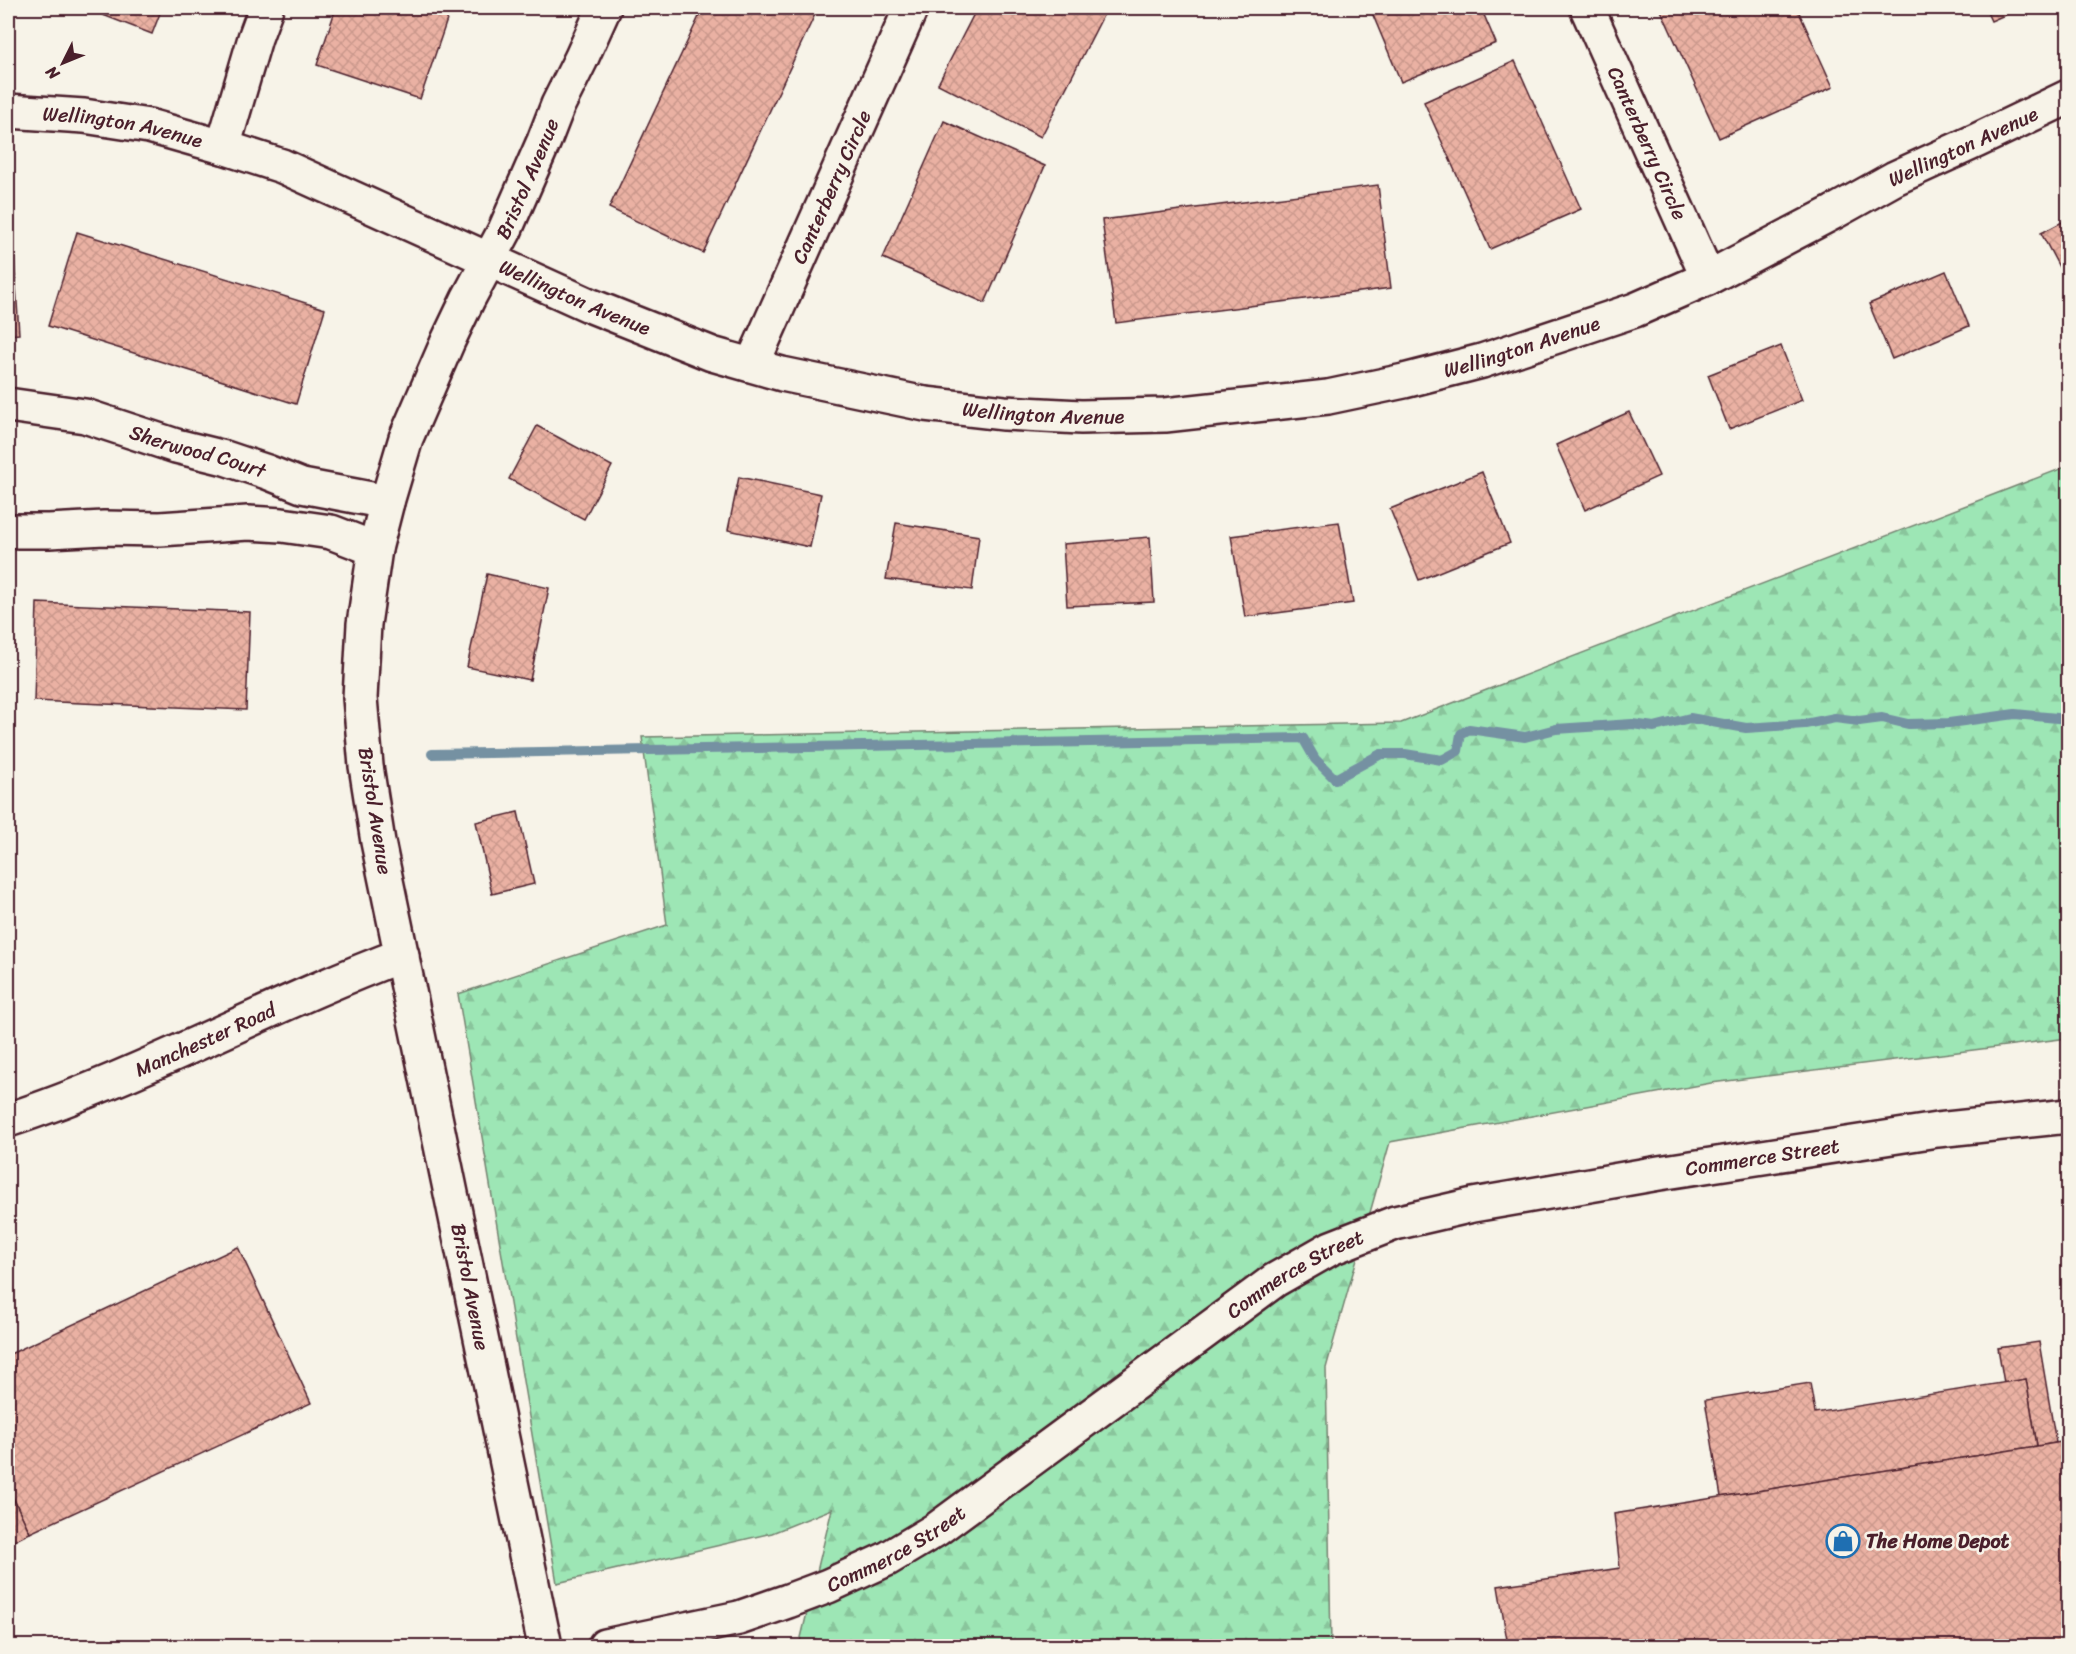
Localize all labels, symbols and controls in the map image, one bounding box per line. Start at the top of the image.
north arrow [33,33,93,93]
text: N [37,58,67,88]
street label: Canterberry Circle [1598,60,1697,226]
street label: Wellington Avenue [42,96,207,158]
street label: Wellington Avenue [1882,96,2044,196]
street label: Canterberry Circle [782,104,881,270]
street label: Bristol Avenue [486,113,569,246]
street label: Wellington Avenue [493,249,656,346]
street label: Wellington Avenue [1440,305,1605,388]
street label: Wellington Avenue [961,391,1125,435]
street label: Sherwood Court [125,414,272,488]
street label: Bristol Avenue [348,745,402,877]
street label: Manchester Road [129,992,283,1087]
street label: Commerce Street [1683,1128,1842,1186]
street label: Commerce Street [1219,1219,1369,1328]
street label: Bristol Avenue [441,1221,499,1353]
street label: Commerce Street [820,1496,973,1602]
shop icon: The Home Depot [1825,1523,1861,1559]
place label: The Home Depot [1866,1524,2010,1559]

